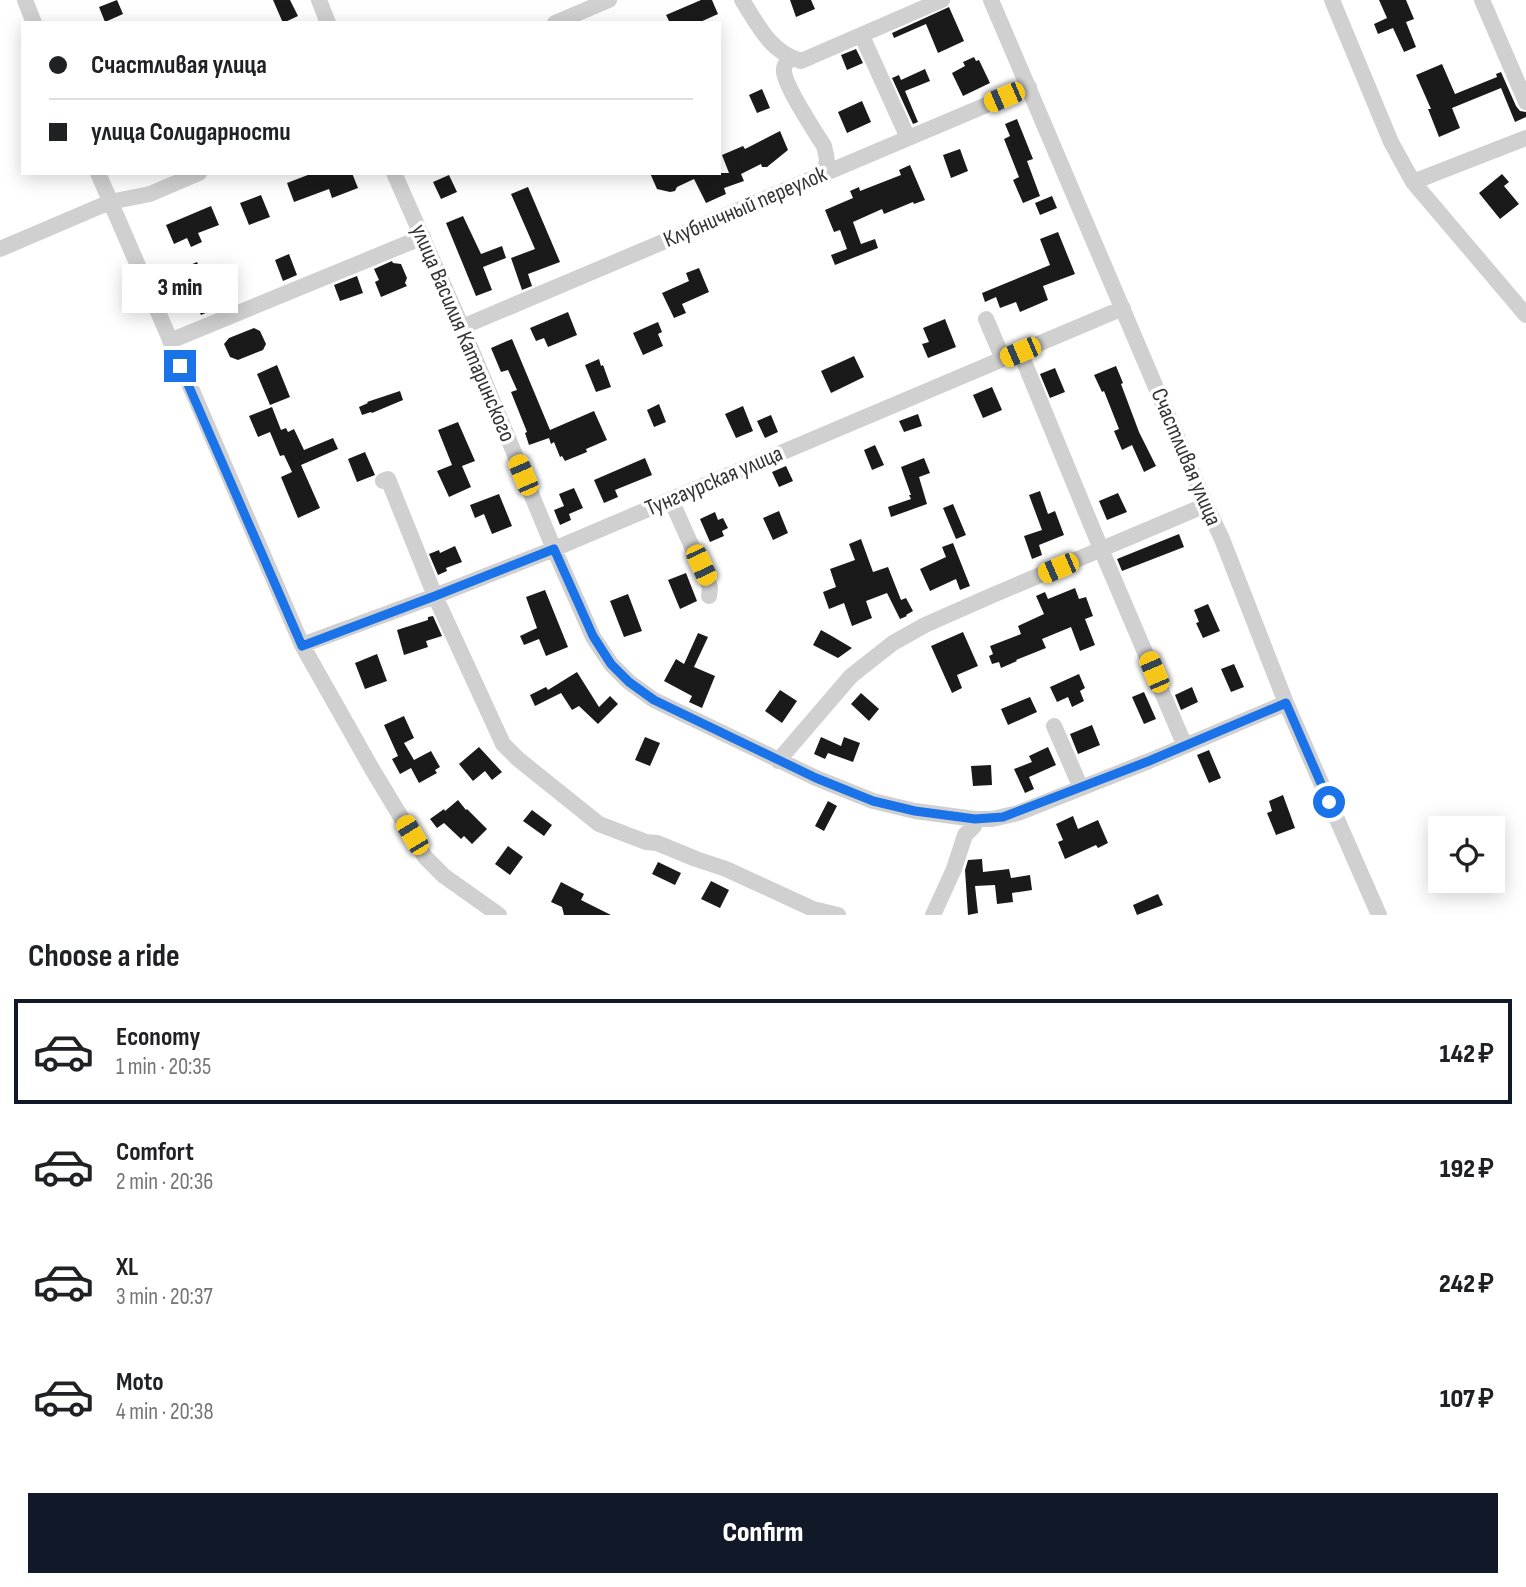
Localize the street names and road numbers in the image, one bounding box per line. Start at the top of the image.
street label: Клубничный переулок [659,160,831,254]
street label: улица Василия Катаринского [404,220,522,446]
street label: Счастливая улица [1145,384,1227,530]
street label: Тунгаурская улица [641,440,787,522]

